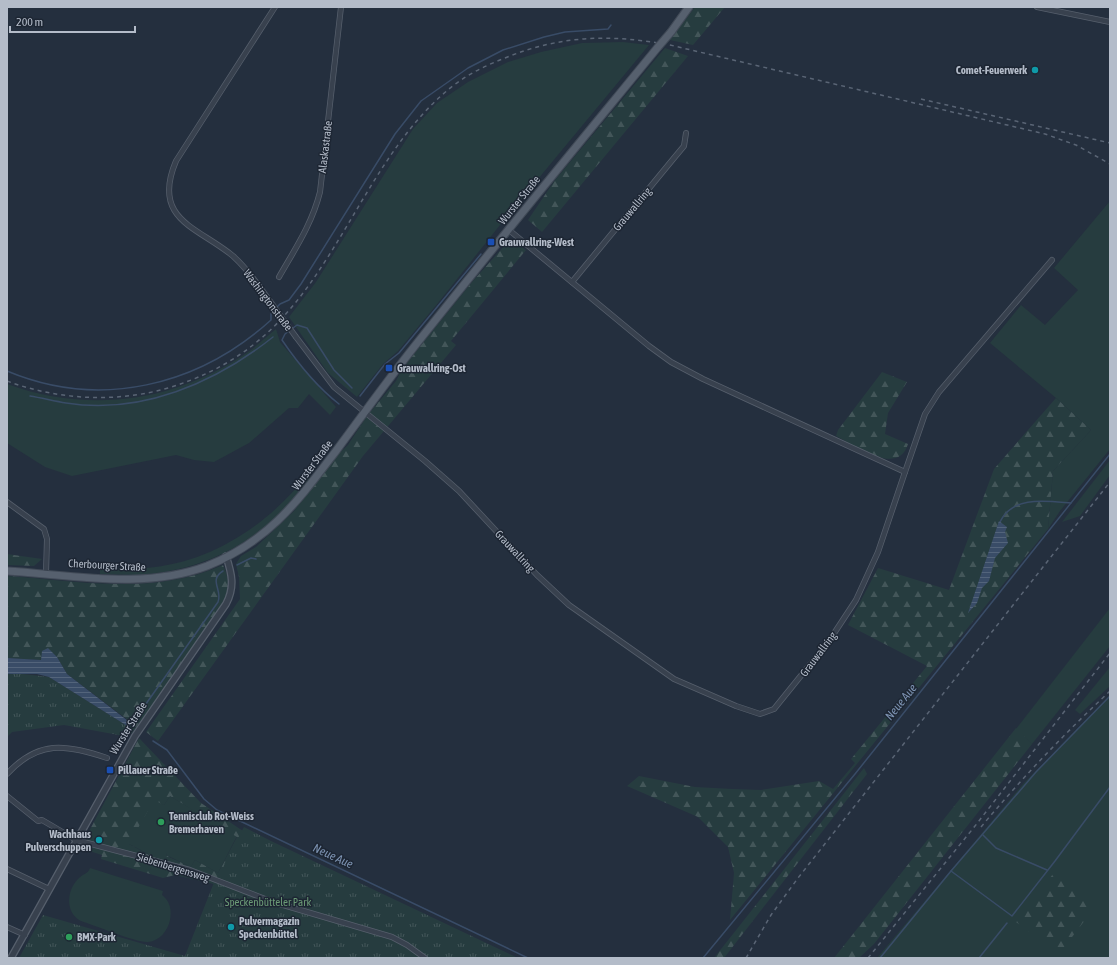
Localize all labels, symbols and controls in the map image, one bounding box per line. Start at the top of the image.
scale bar [10,8,135,34]
text: 200 m [16,15,43,29]
place label: Comet-Feuerwerk [956,64,1027,76]
marker: Comet-Feuerwerk [1030,65,1040,75]
street label: Alaskastraße [316,120,334,174]
street label: Wurster Straße [496,173,542,227]
street label: Grauwallring [611,185,654,233]
place label: Grauwallring-West [499,236,575,248]
marker: Grauwallring-West [486,237,496,247]
street label: Washingtonstraße [241,267,295,333]
place label: Grauwallring-Ost [397,362,467,374]
marker: Grauwallring-Ost [384,363,394,373]
street label: Wurster Straße [289,438,335,492]
street label: Grauwallring [493,528,537,574]
street label: Cherbourger Straße [68,557,146,573]
street label: Grauwallring [797,629,839,679]
water label: Neue Aue [882,681,920,723]
street label: Wurster Straße [107,700,149,756]
place label: Pillauer Straße [118,764,178,776]
marker: Pillauer Straße [105,765,115,775]
place label: Tennisclub Rot-Weiss Bremerhaven [169,810,254,835]
marker: Tennisclub Rot-Weiss Bremerhaven [156,817,166,827]
place label: Wachhaus Pulverschuppen [25,828,91,853]
marker: Wachhaus Pulverschuppen [94,835,104,845]
water label: Neue Aue [311,841,356,872]
street label: Siebenbergensweg [135,850,211,884]
park label: Speckenbütteler Park [225,896,311,908]
place label: Pulvermagazin Speckenbüttel [239,915,300,940]
marker: Pulvermagazin Speckenbüttel [226,922,236,932]
place label: BMX-Park [77,931,116,943]
marker: BMX-Park [64,932,74,942]

